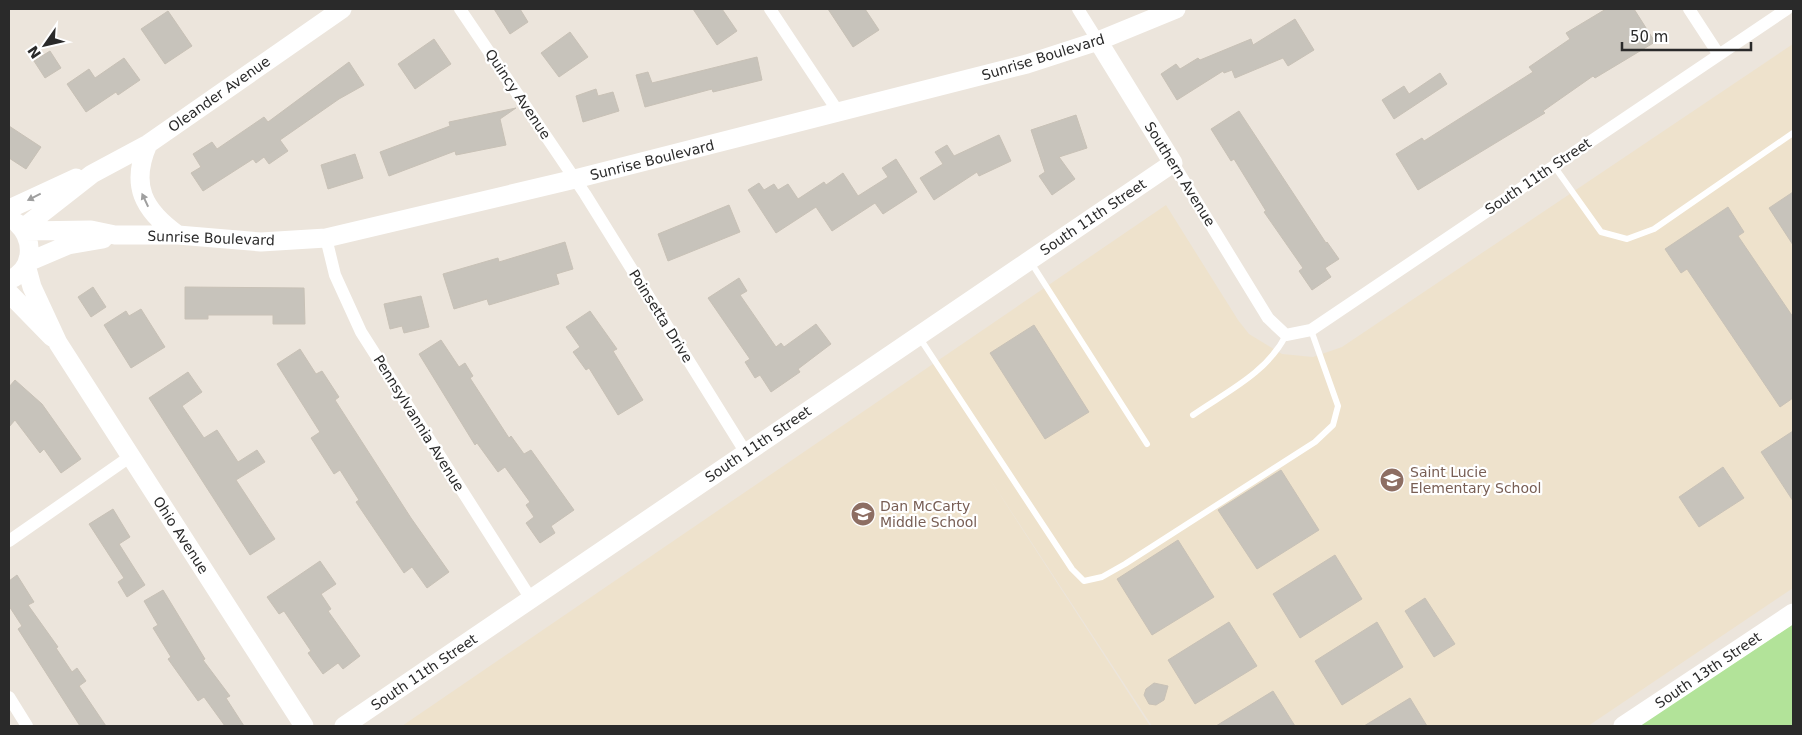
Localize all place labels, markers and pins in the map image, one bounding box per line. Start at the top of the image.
place label: Saint Lucie Elementary School [1410,464,1542,496]
school or university icon: Saint Lucie Elementary School [1379,467,1405,493]
place label: Dan McCarty Middle School [880,498,977,530]
school or university icon: Dan McCarty Middle School [850,501,876,527]

